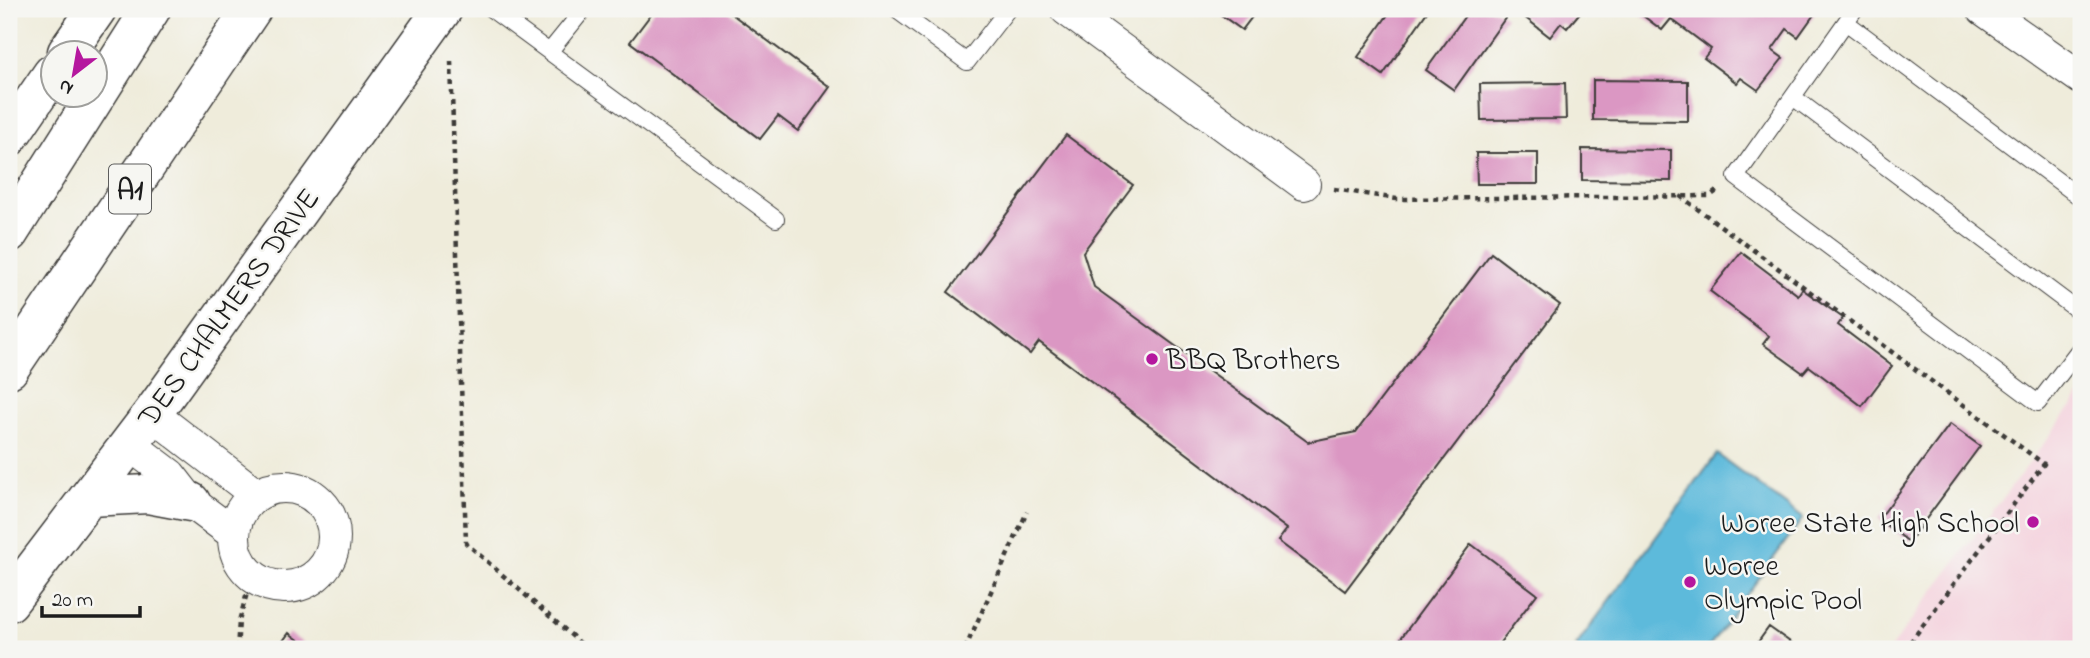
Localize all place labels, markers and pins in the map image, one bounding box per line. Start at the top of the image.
place label: BBQ Brothers [1165,340,1341,384]
marker: BBQ Brothers [1144,351,1160,367]
place label: Woree State High School [1721,503,2019,547]
marker: Woree State High School [2025,514,2041,530]
place label: Woree Olympic Pool [1704,546,1862,624]
marker: Woree Olympic Pool [1682,574,1698,590]

